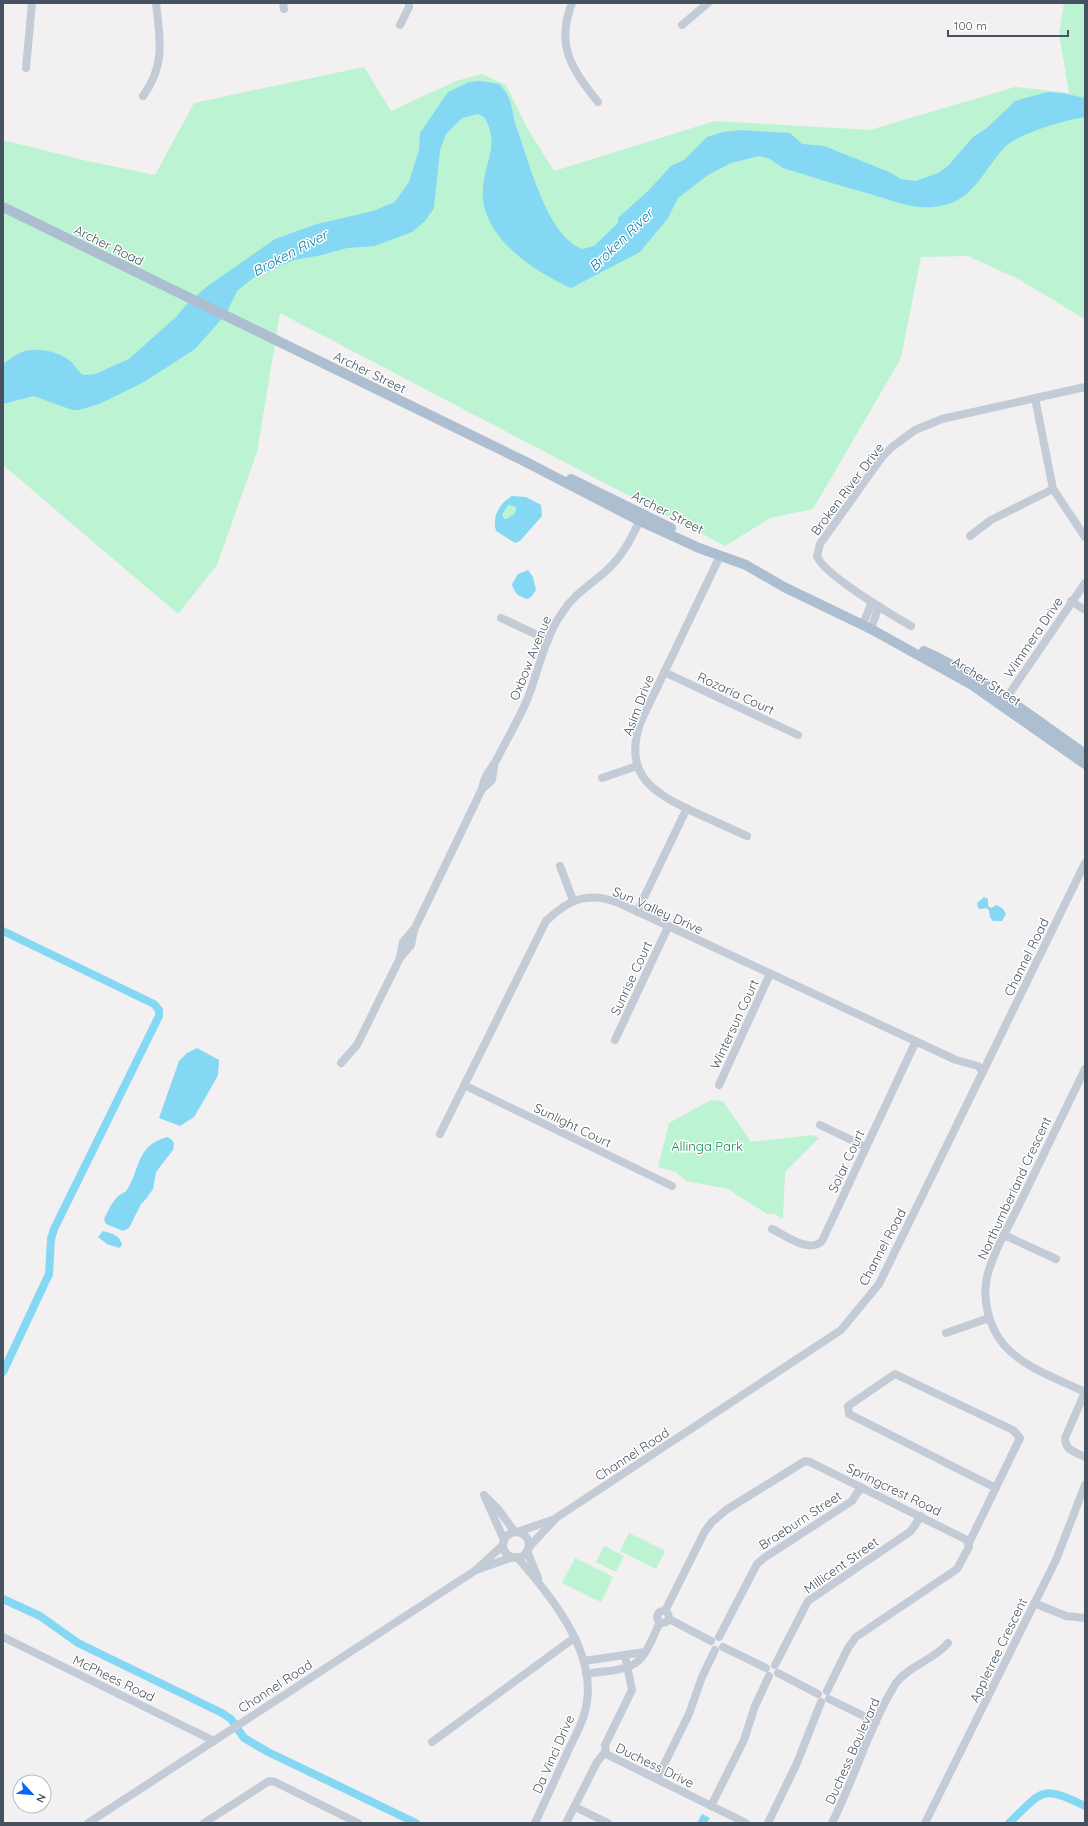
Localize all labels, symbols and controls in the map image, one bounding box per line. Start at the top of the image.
scale bar [948,12,1068,38]
text: 100 m [954,18,987,33]
water label: Broken River [585,204,658,275]
street label: Archer Road [72,221,146,269]
water label: Broken River [249,225,332,280]
street label: Archer Street [331,348,409,396]
street label: Broken River Drive [807,440,887,538]
street label: Archer Street [629,487,707,537]
street label: Wimmera Drive [1000,594,1066,680]
street label: Oxbow Avenue [506,613,554,703]
street label: Archer Street [950,653,1024,709]
street label: Rozaria Court [695,668,777,718]
street label: Asim Drive [619,672,657,738]
street label: Sun Valley Drive [610,883,706,937]
street label: Channel Road [1000,915,1052,999]
street label: Sunrise Court [607,938,655,1018]
street label: Wintersun Court [706,977,762,1071]
street label: Sunlight Court [531,1099,615,1151]
street label: Northumberland Crescent [974,1114,1054,1262]
street label: Solar Court [824,1127,868,1195]
park label: Allinga Park [671,1138,743,1154]
street label: Channel Road [855,1206,909,1288]
street label: Channel Road [592,1424,672,1484]
street label: Springcrest Road [844,1459,944,1519]
street label: Braeburn Street [756,1487,844,1553]
street label: Millicent Street [801,1533,881,1597]
street label: Appletree Crescent [966,1595,1030,1705]
street label: McPhees Road [70,1651,158,1705]
street label: Channel Road [235,1656,315,1716]
street label: Duchess Boulevard [821,1695,883,1807]
street label: Da Vinci Drive [529,1712,577,1796]
street label: Duchess Drive [613,1739,697,1791]
north arrow [12,1774,52,1814]
text: N [33,1792,49,1805]

